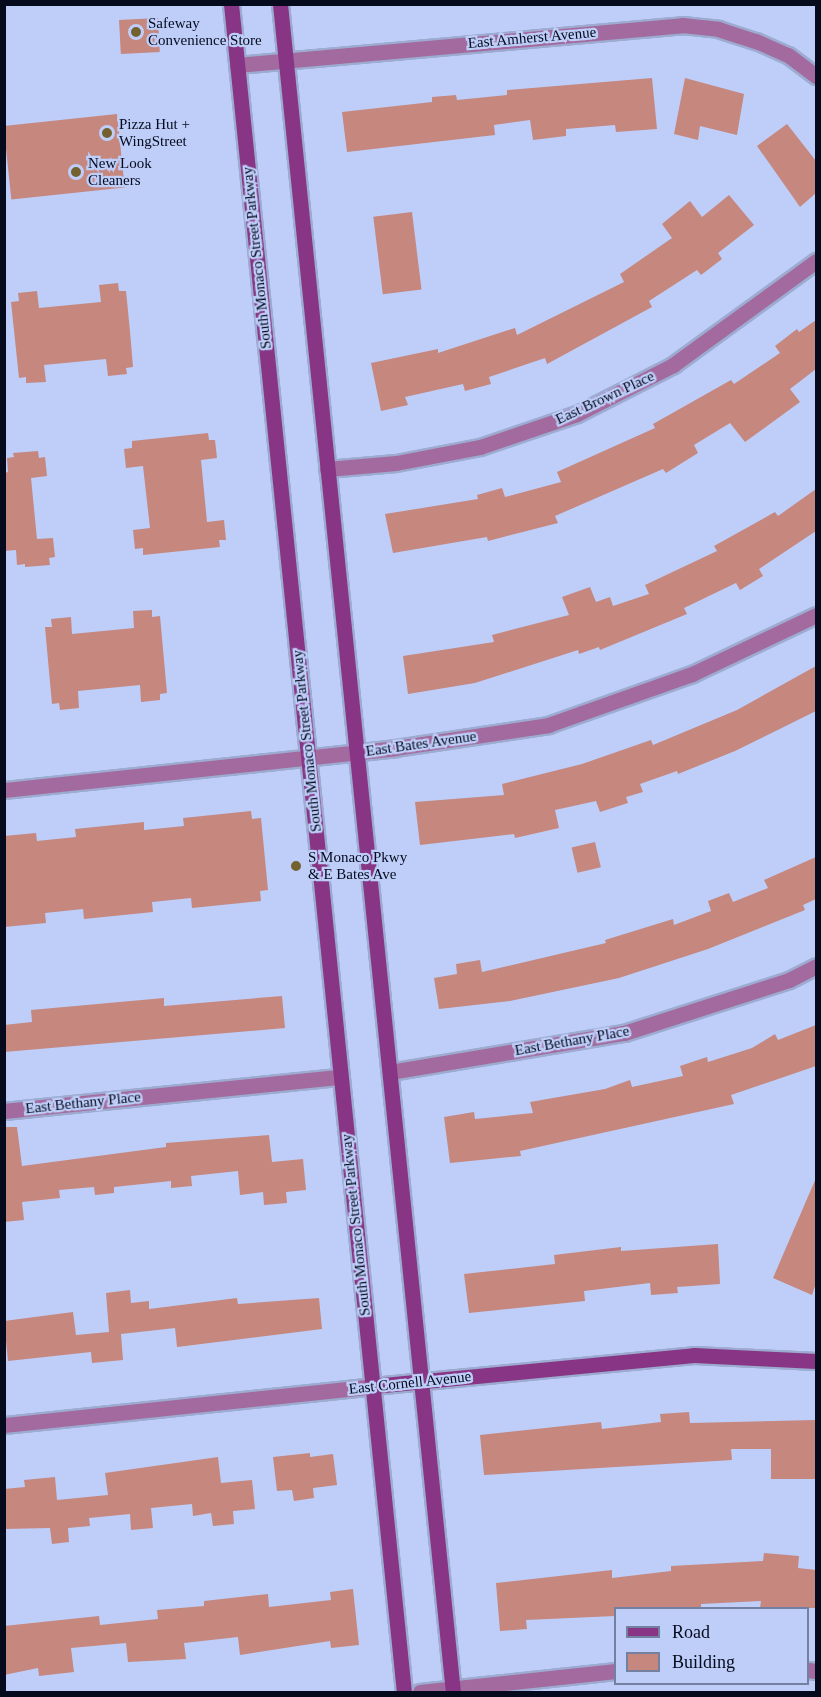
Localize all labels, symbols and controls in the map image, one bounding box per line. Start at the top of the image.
place label: Safeway Convenience Store [148,14,262,49]
street label: East Amherst Avenue [466,23,598,53]
marker: Safeway Convenience Store [129,25,143,39]
place label: Pizza Hut + WingStreet [119,115,190,150]
marker: Pizza Hut + WingStreet [100,126,114,140]
place label: New Look Cleaners [88,154,152,189]
marker: New Look Cleaners [69,165,83,179]
street label: South Monaco Street Parkway [238,166,276,350]
street label: East Brown Place [553,367,657,429]
street label: South Monaco Street Parkway [288,649,326,833]
street label: East Bates Avenue [364,727,478,761]
place label: S Monaco Pkwy & E Bates Ave [308,848,407,883]
marker: S Monaco Pkwy & E Bates Ave [289,859,303,873]
street label: East Bethany Place [513,1022,631,1060]
street label: East Bethany Place [24,1088,142,1118]
street label: South Monaco Street Parkway [337,1133,375,1317]
street label: East Cornell Avenue [347,1368,473,1398]
legend [614,1607,809,1685]
text: Road [672,1622,710,1642]
text: Building [672,1652,735,1672]

